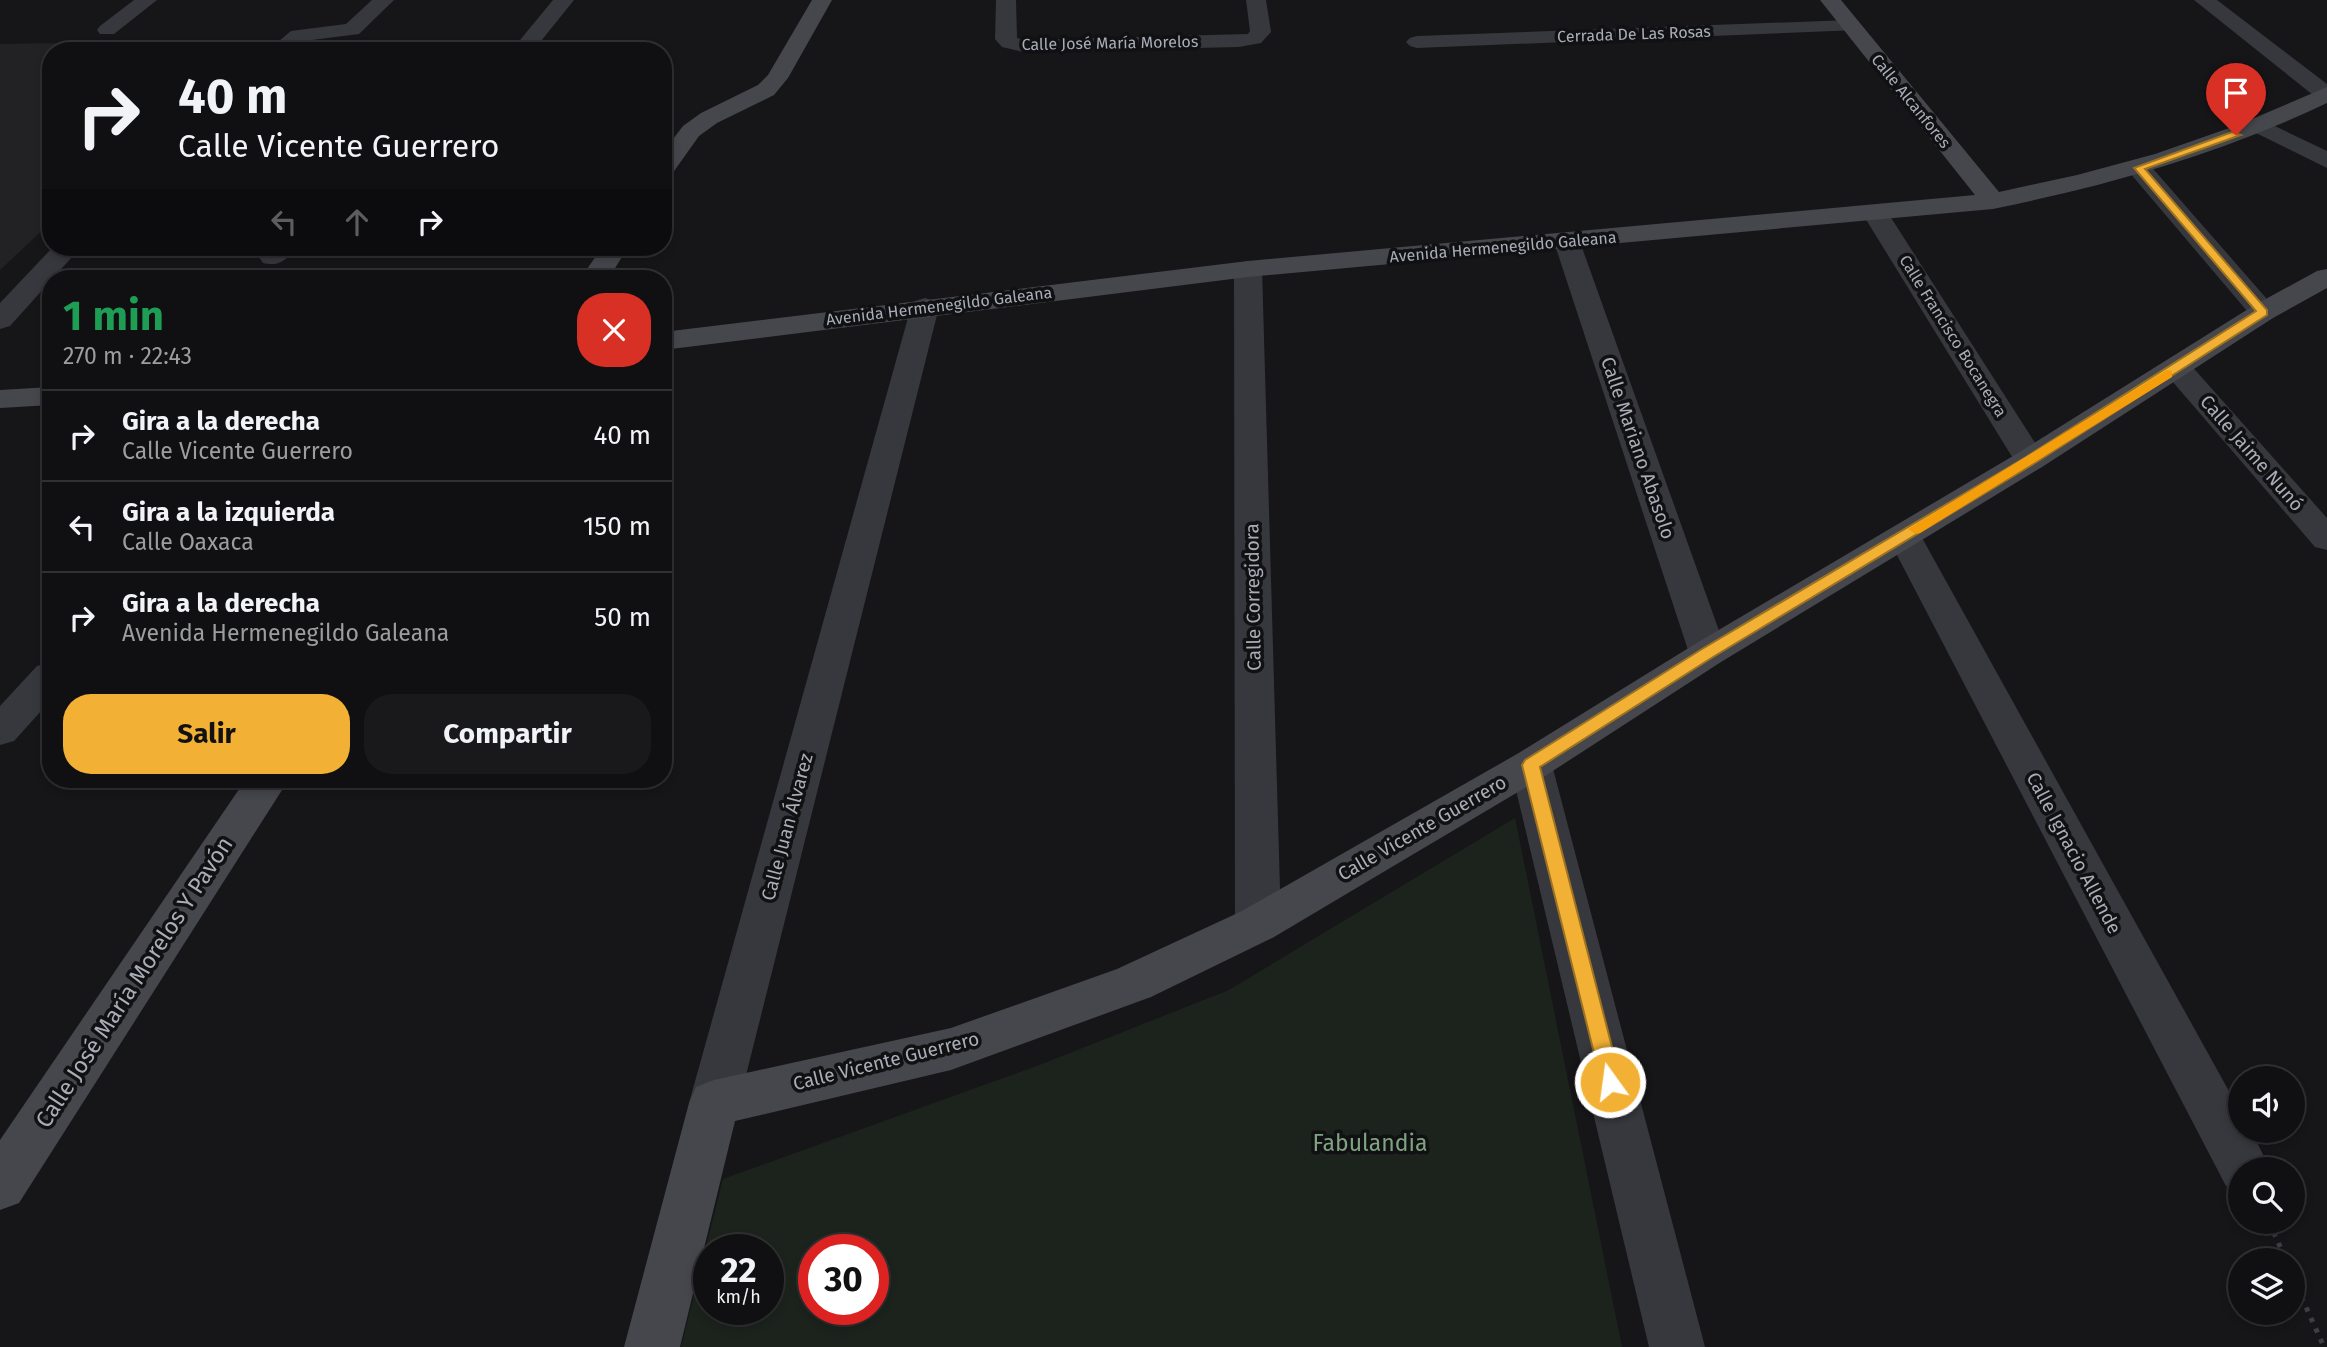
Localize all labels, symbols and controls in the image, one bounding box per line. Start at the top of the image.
street label: Cerrada De Las Rosas [1557,22,1711,46]
street label: Calle José María Morelos [1022,32,1198,54]
street label: Calle Alcanfores [1867,50,1955,152]
pin [2206,63,2266,135]
text: 40 m [178,67,287,126]
icon: right [63,70,154,161]
icon: arrive [2217,74,2255,112]
text: Calle Vicente Guerrero [178,127,499,165]
icon: left [265,203,303,241]
icon: ahead [338,203,376,241]
icon: right [411,203,449,241]
street label: Avenida Hermenegildo Galeana [1389,228,1617,266]
street label: Calle Francisco Bocanegra [1895,252,2011,420]
street label: Avenida Hermenegildo Galeana [825,283,1053,329]
text: 1 min [63,291,164,341]
button: close [577,293,651,367]
text: 270 m · 22:43 [63,342,192,370]
street label: Calle Mariano Abasolo [1596,354,1680,542]
street label: Calle Jaime Nunó [2195,390,2309,516]
text: Gira a la derecha [122,406,320,437]
icon: right [63,417,101,455]
text: 40 m [593,420,651,451]
text: Calle Vicente Guerrero [122,437,353,465]
text: Gira a la izquierda [122,497,335,528]
icon: left [63,508,101,546]
text: 150 m [583,511,651,542]
street label: Calle Corregidora [1240,523,1266,671]
text: Calle Oaxaca [122,528,254,556]
text: Gira a la derecha [122,588,320,619]
icon: right [63,599,101,637]
text: 50 m [594,602,651,633]
text: Avenida Hermenegildo Galeana [122,619,449,647]
button: Salir [63,694,350,774]
button: Compartir [364,694,651,774]
street label: Calle Juan Álvarez [756,751,818,903]
street label: Calle Ignacio Allende [2022,768,2126,938]
street label: Calle Vicente Guerrero [1334,770,1510,886]
street label: Calle José María Morelos Y Pavón [29,831,239,1133]
street label: Calle Vicente Guerrero [791,1027,981,1095]
position arrow [1573,1045,1647,1119]
map controls [2228,1066,2305,1325]
button: sound [2228,1066,2305,1143]
park label: Fabulandia [1313,1129,1427,1157]
button: search [2228,1157,2305,1234]
speed limit sign: 30 [798,1234,889,1325]
button: layers [2228,1248,2305,1325]
text: 22 [720,1249,757,1291]
text: km/h [716,1286,761,1308]

